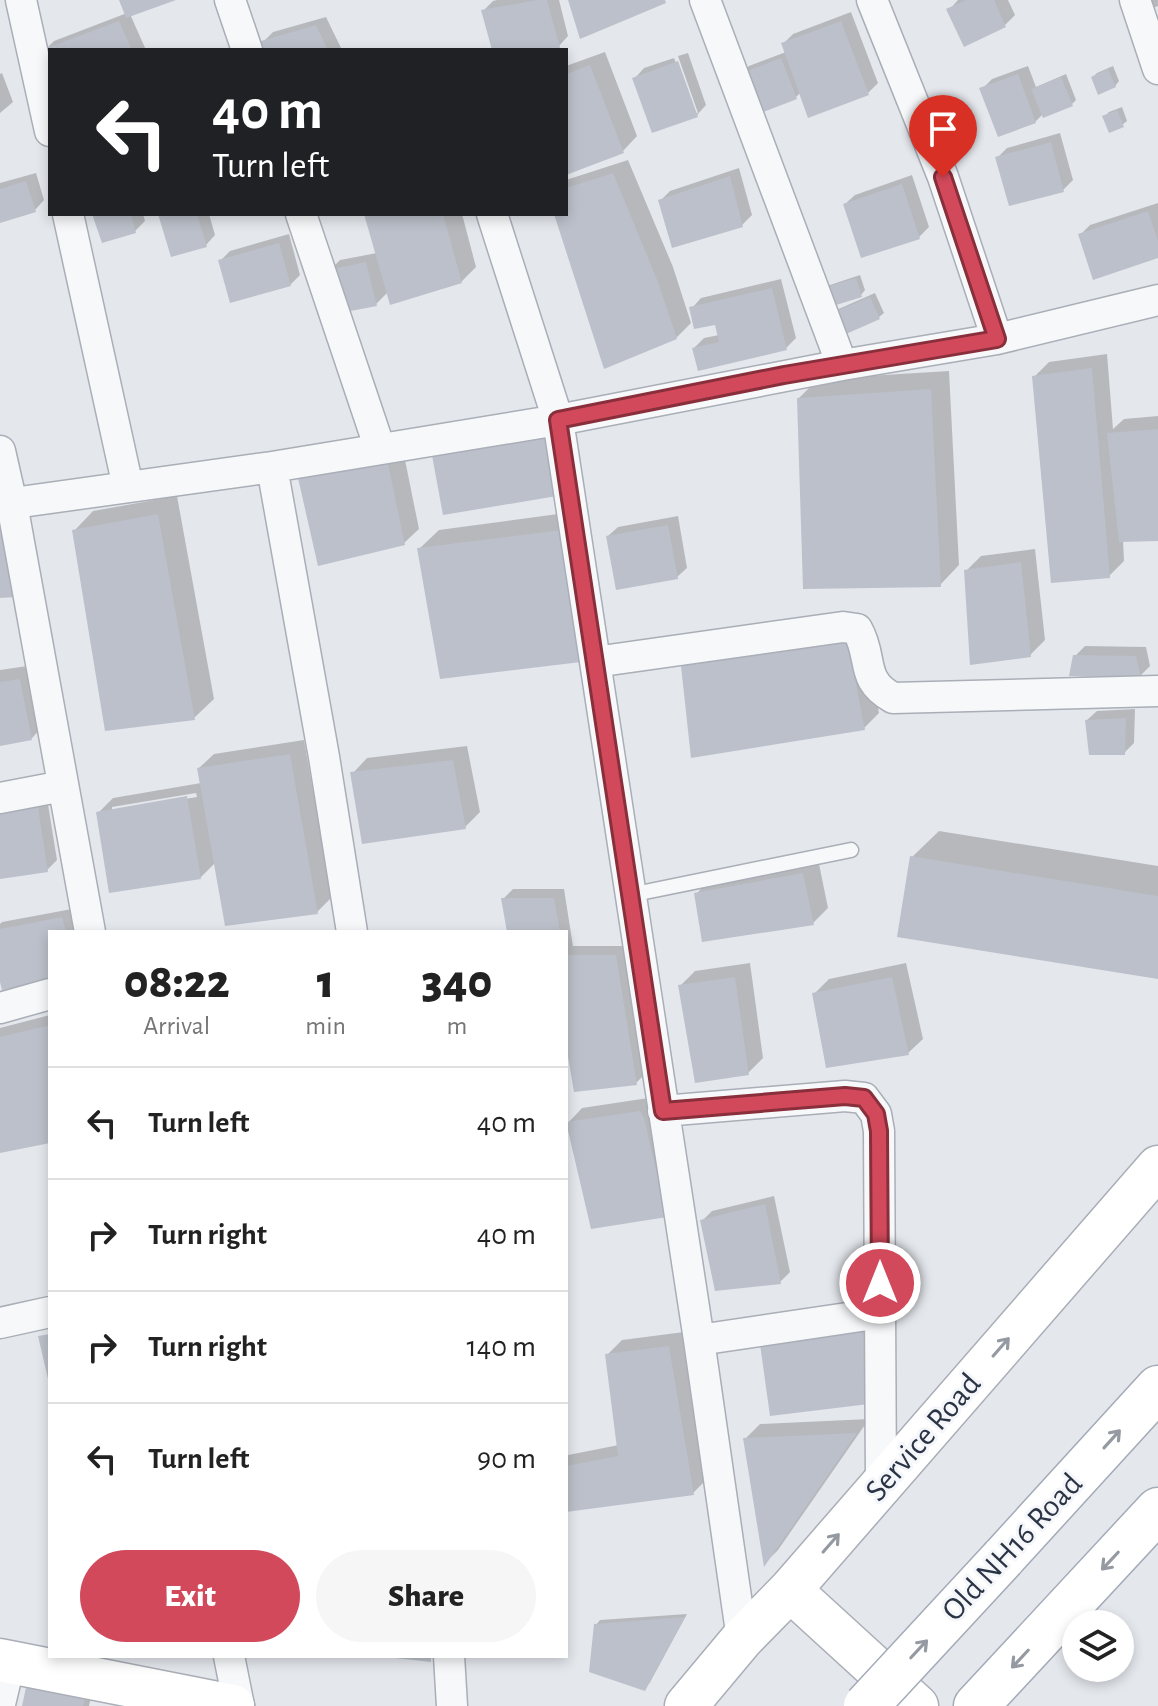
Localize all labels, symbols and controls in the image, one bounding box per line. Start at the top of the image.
icon: left [80,80,184,184]
text: 40 m [212,83,323,139]
pin [909,95,977,177]
icon: arrive [921,107,965,151]
text: Turn left [212,148,329,184]
text: 08:22 [124,959,230,1007]
text: 1 [317,959,334,1007]
text: 340 [422,959,492,1007]
text: Arrival [143,1013,210,1039]
text: min [305,1013,346,1039]
text: m [447,1013,467,1039]
icon: left [80,1101,124,1145]
text: Turn left [148,1108,249,1138]
text: 40 m [477,1108,536,1138]
icon: right [80,1213,124,1257]
text: Turn right [148,1220,267,1250]
text: 40 m [477,1220,536,1250]
position arrow [838,1241,922,1325]
icon: right [80,1325,124,1369]
text: Turn right [148,1332,267,1362]
text: 140 m [466,1332,536,1362]
one-way arrow [992,1337,1010,1358]
street label: Service Road [859,1367,987,1507]
one-way arrow [1103,1429,1121,1449]
icon: left [80,1437,124,1481]
text: Turn left [148,1444,249,1474]
text: 90 m [477,1444,536,1474]
street label: Old NH16 Road [936,1467,1088,1627]
one-way arrow [822,1534,840,1554]
button: Exit [80,1550,300,1642]
button: Share [316,1550,536,1642]
one-way arrow [1101,1551,1120,1571]
map controls [1062,1610,1134,1682]
button: layers [1062,1610,1134,1682]
one-way arrow [910,1639,929,1659]
one-way arrow [1010,1649,1029,1669]

